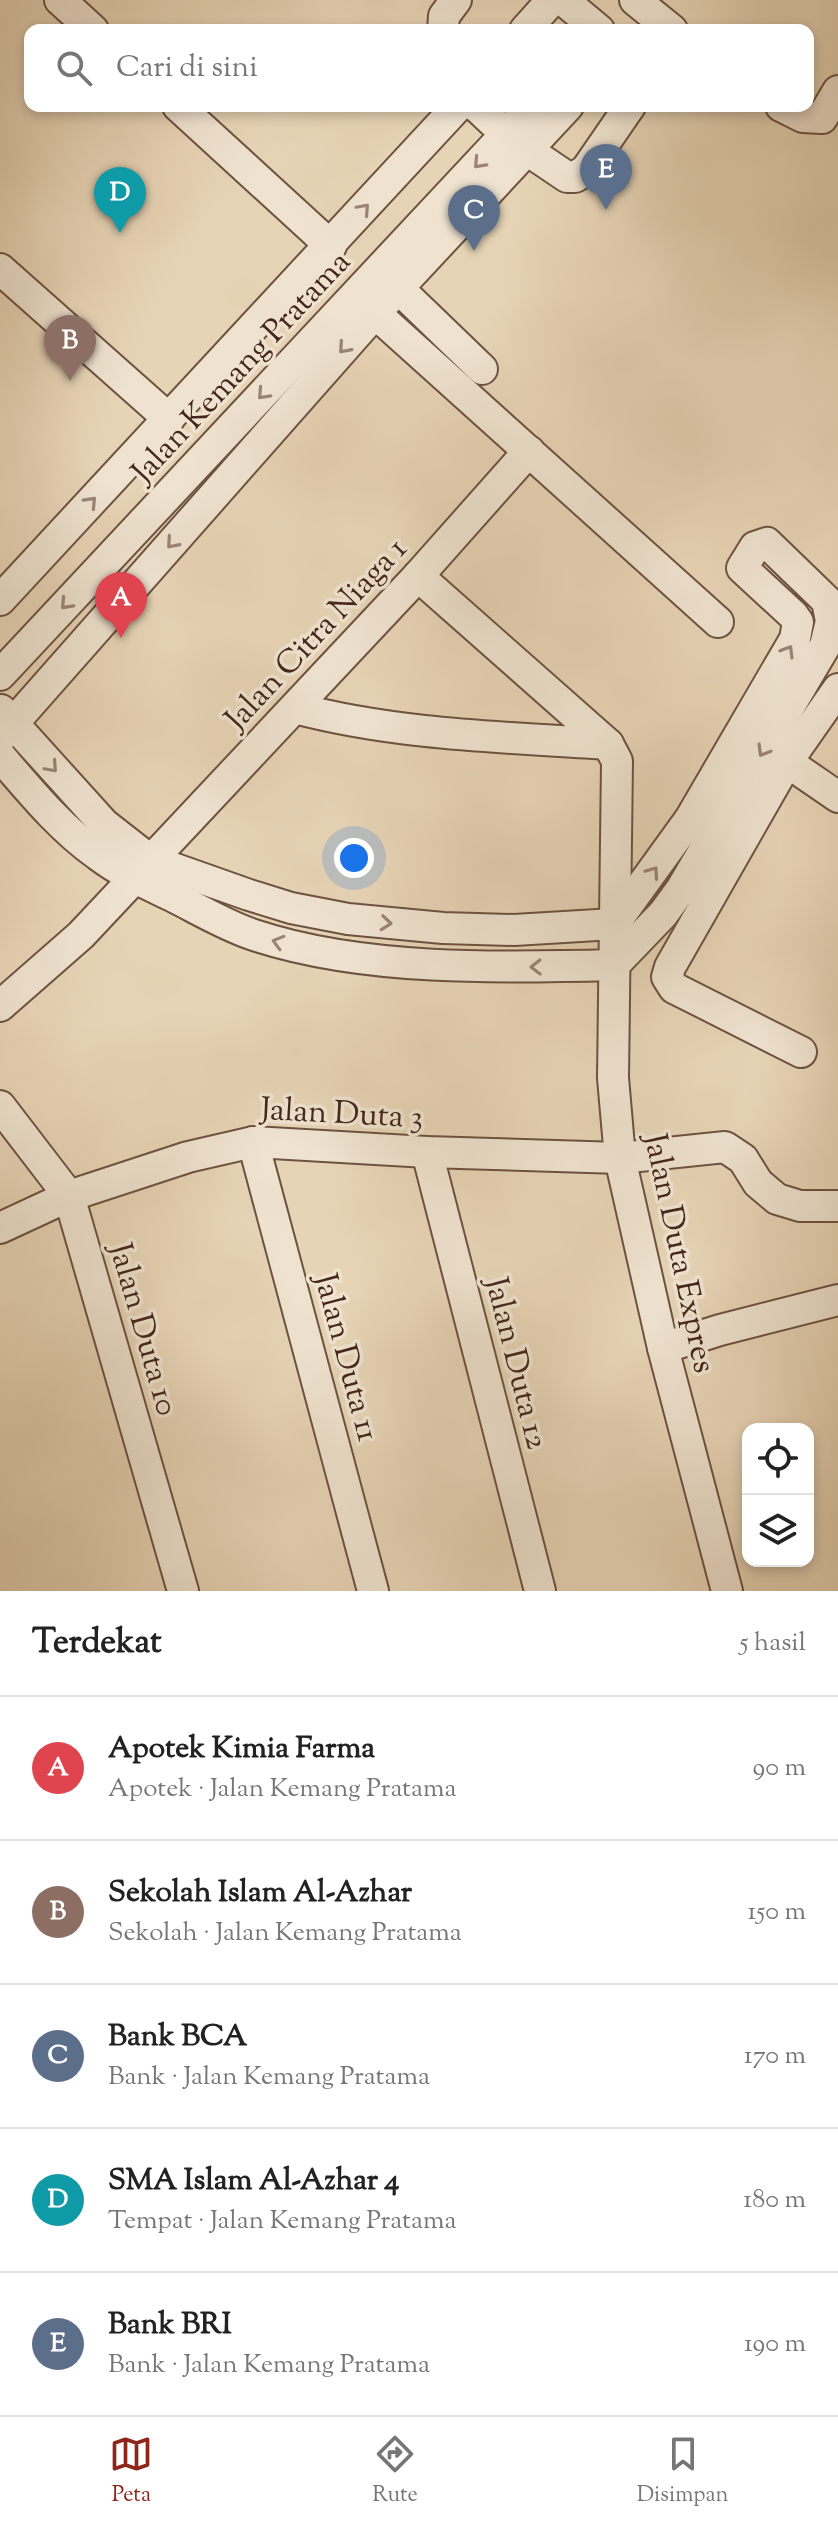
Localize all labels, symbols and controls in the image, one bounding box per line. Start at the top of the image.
search box [24,24,814,112]
icon: search [52,46,96,90]
text: Cari di sini [116,47,258,90]
pin: E [580,144,632,210]
one-way arrow [473,154,488,168]
pin: D [94,167,146,233]
pin: C [448,185,500,251]
one-way arrow [354,204,368,219]
street label: Jalan Kemang Pratama [121,241,363,496]
pin: B [44,315,96,381]
one-way arrow [339,339,354,354]
one-way arrow [257,385,272,399]
one-way arrow [82,497,97,511]
street label: Jalan Citra Niaga 1 [214,528,419,743]
one-way arrow [167,534,182,549]
pin: A [95,572,147,638]
one-way arrow [61,595,76,609]
one-way arrow [778,645,794,660]
one-way arrow [757,742,773,757]
one-way arrow [42,757,57,772]
your location [334,838,374,878]
one-way arrow [643,867,658,881]
one-way arrow [380,914,393,931]
one-way arrow [271,935,285,952]
one-way arrow [529,958,542,976]
street label: Jalan Duta 3 [257,1088,424,1142]
street label: Jalan Duta Expres [630,1128,726,1378]
street label: Jalan Duta 10 [95,1236,189,1421]
street label: Jalan Duta 11 [300,1267,390,1447]
street label: Jalan Duta 12 [471,1271,559,1454]
map controls [742,1423,814,1567]
button: locate [742,1423,814,1495]
button: layers [742,1495,814,1567]
text: Terdekat [32,1619,162,1668]
text: 5 hasil [739,1625,806,1662]
text: Apotek Kimia Farma [108,1728,375,1771]
text: A [47,1750,69,1787]
text: 90 m [753,1750,806,1787]
text: Apotek · Jalan Kemang Pratama [108,1771,456,1808]
text: Sekolah Islam Al-Azhar [108,1872,412,1915]
text: B [50,1894,66,1931]
text: 150 m [747,1894,806,1931]
text: Sekolah · Jalan Kemang Pratama [108,1915,462,1952]
text: Bank BCA [108,2016,247,2059]
text: C [48,2038,68,2075]
text: 170 m [744,2038,806,2075]
text: Bank · Jalan Kemang Pratama [108,2059,430,2096]
text: SMA Islam Al-Azhar 4 [108,2160,399,2203]
text: D [48,2182,68,2219]
text: 180 m [743,2182,806,2219]
text: Tempat · Jalan Kemang Pratama [108,2203,456,2240]
text: Bank BRI [108,2304,231,2347]
text: E [50,2326,66,2363]
text: 190 m [744,2326,806,2363]
text: Bank · Jalan Kemang Pratama [108,2347,430,2384]
tab: Peta [109,2432,153,2512]
tab: Rute [372,2432,418,2512]
tab: Disimpan [637,2432,729,2512]

